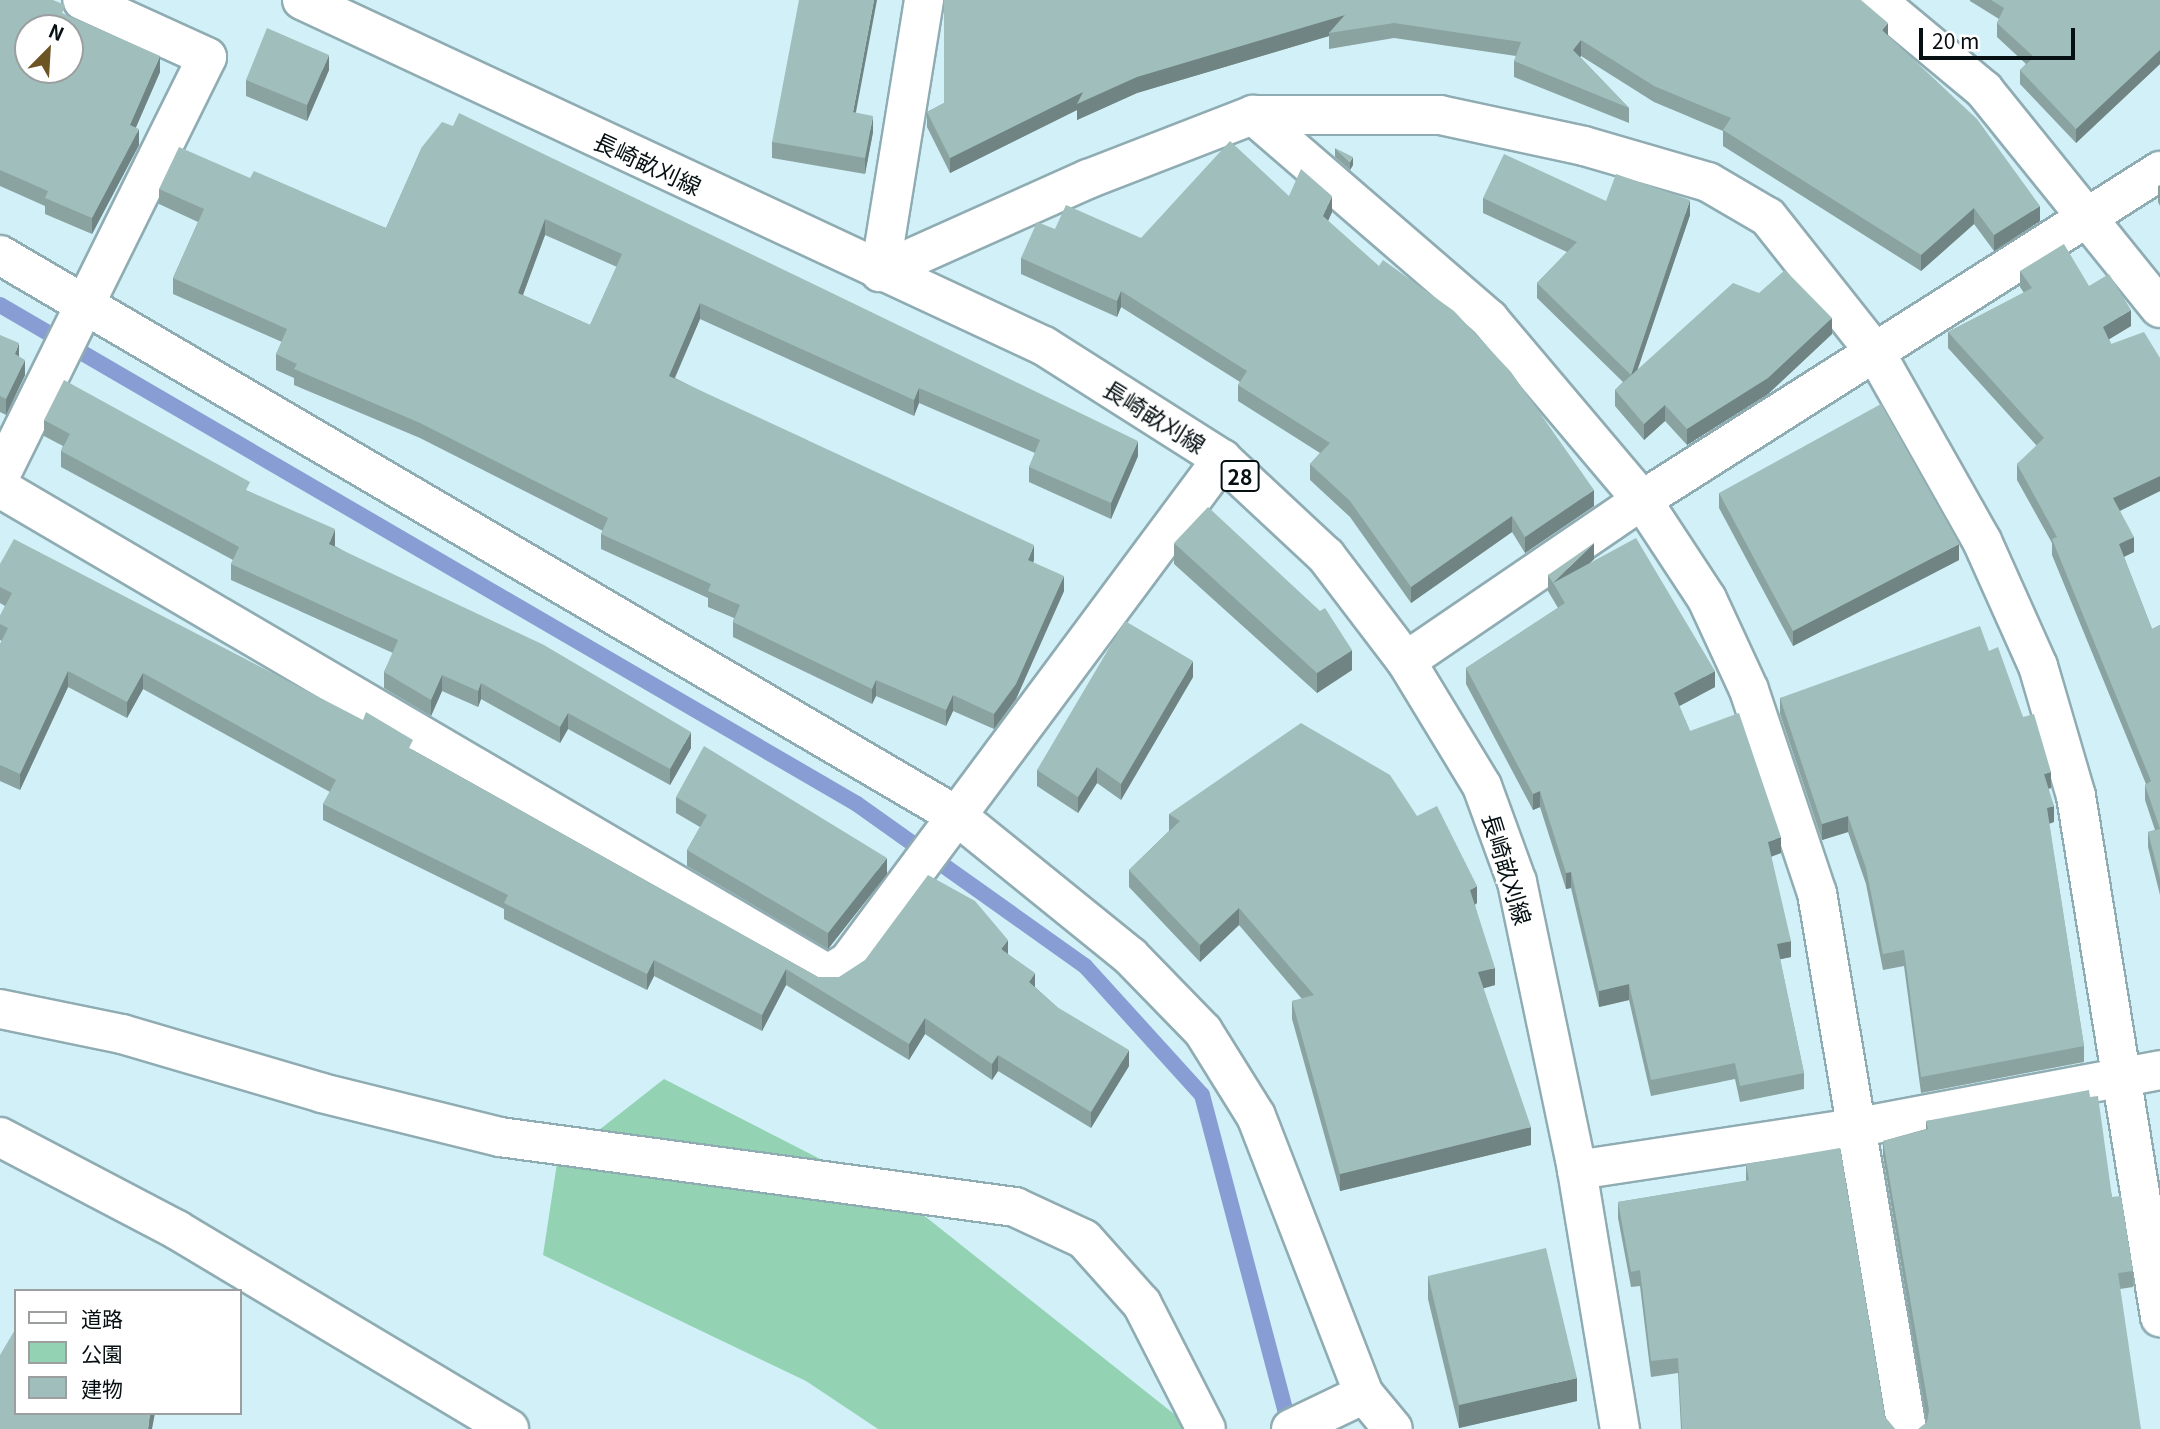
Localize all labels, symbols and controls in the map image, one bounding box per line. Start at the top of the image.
north arrow [14,14,84,84]
scale bar [1922,14,2078,58]
text: N [45,16,69,46]
text: 20 m [1932,25,1979,55]
street label: 長崎畝刈線 [590,126,706,200]
street label: 長崎畝刈線 [1099,374,1211,458]
road number: 28 [1219,458,1261,494]
street label: 長崎畝刈線 [1478,810,1538,928]
legend [14,1289,242,1415]
text: 道路 [81,1303,123,1333]
text: 公園 [81,1338,123,1368]
text: 建物 [81,1373,123,1403]

